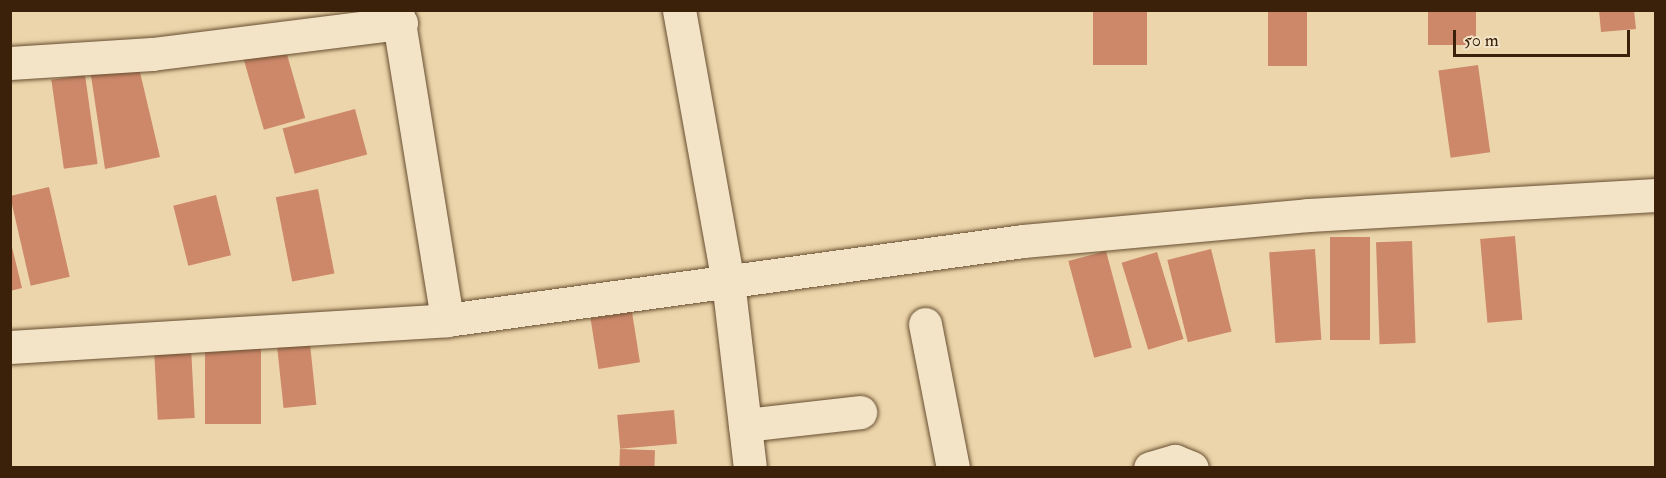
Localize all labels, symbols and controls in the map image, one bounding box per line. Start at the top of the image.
scale bar [1456,18,1633,56]
text: 50 m [1464,29,1499,52]

